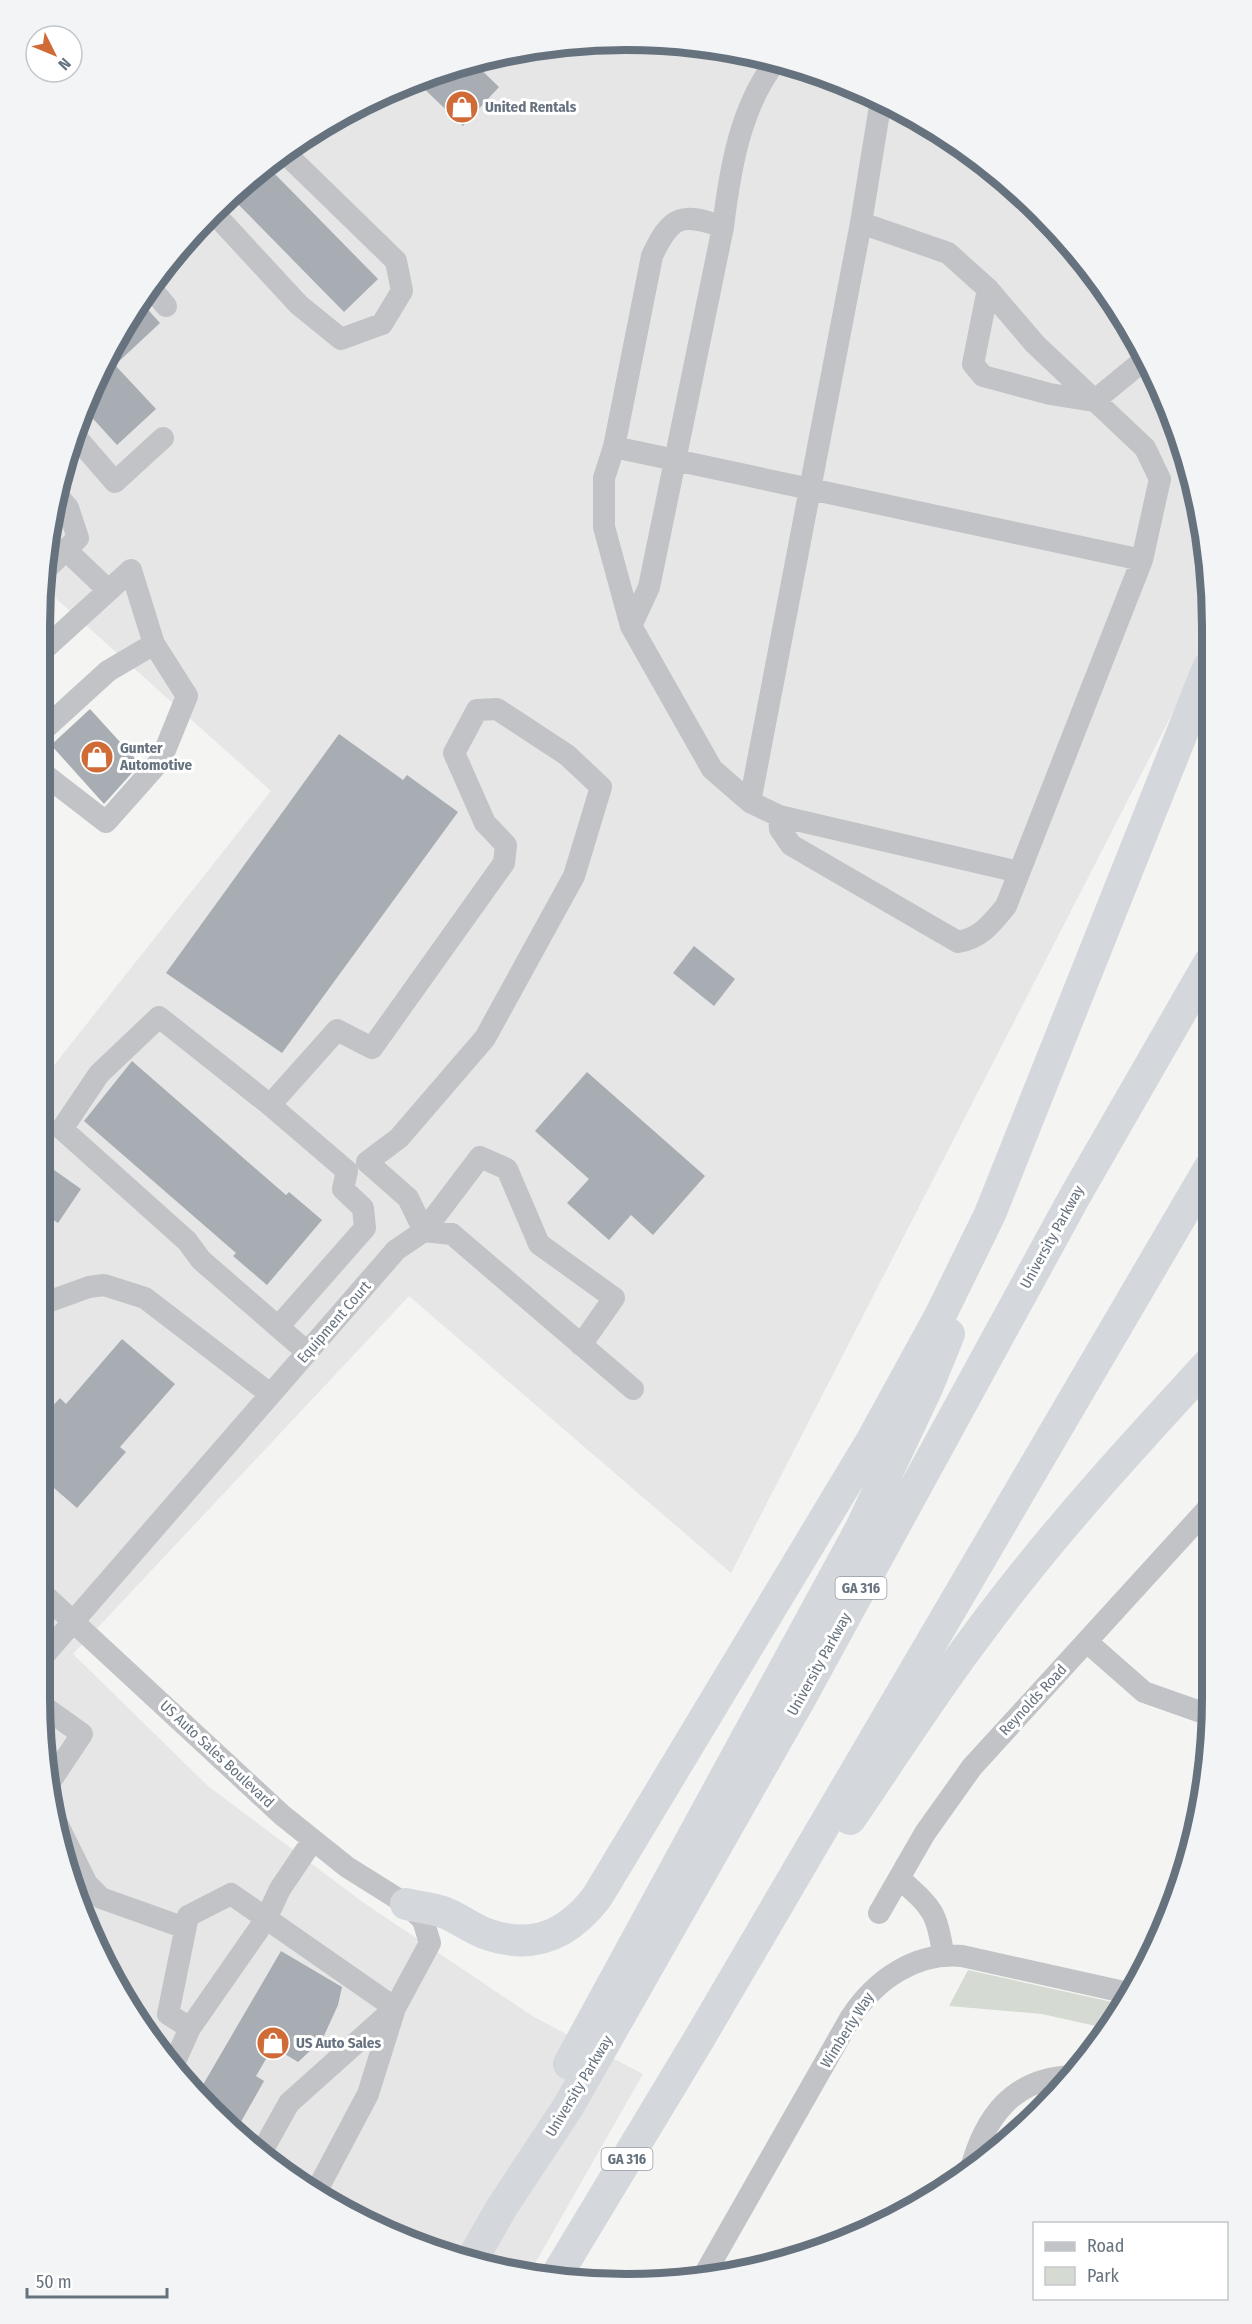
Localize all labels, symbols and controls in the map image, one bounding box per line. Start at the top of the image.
north arrow [24,24,84,84]
text: N [54,54,75,74]
shop icon: United Rentals [444,89,480,125]
place label: United Rentals [485,98,577,116]
shop icon: Gunter Automotive [79,739,115,775]
place label: Gunter Automotive [119,739,193,774]
street label: University Parkway [1016,1182,1088,1292]
street label: Equipment Court [293,1277,375,1367]
road number: GA 316 [836,1577,886,1599]
street label: University Parkway [783,1609,855,1719]
street label: Reynolds Road [995,1661,1071,1739]
street label: US Auto Sales Boulevard [156,1697,278,1811]
street label: Wimberly Way [817,1989,878,2071]
shop icon: US Auto Sales [255,2025,291,2061]
street label: University Parkway [542,2032,616,2140]
place label: US Auto Sales [296,2034,381,2052]
road number: GA 316 [602,2148,652,2170]
legend [1033,2222,1228,2300]
text: Road [1087,2235,1124,2257]
scale bar [27,2261,166,2299]
text: Park [1087,2265,1120,2287]
text: 50 m [36,2271,72,2293]

